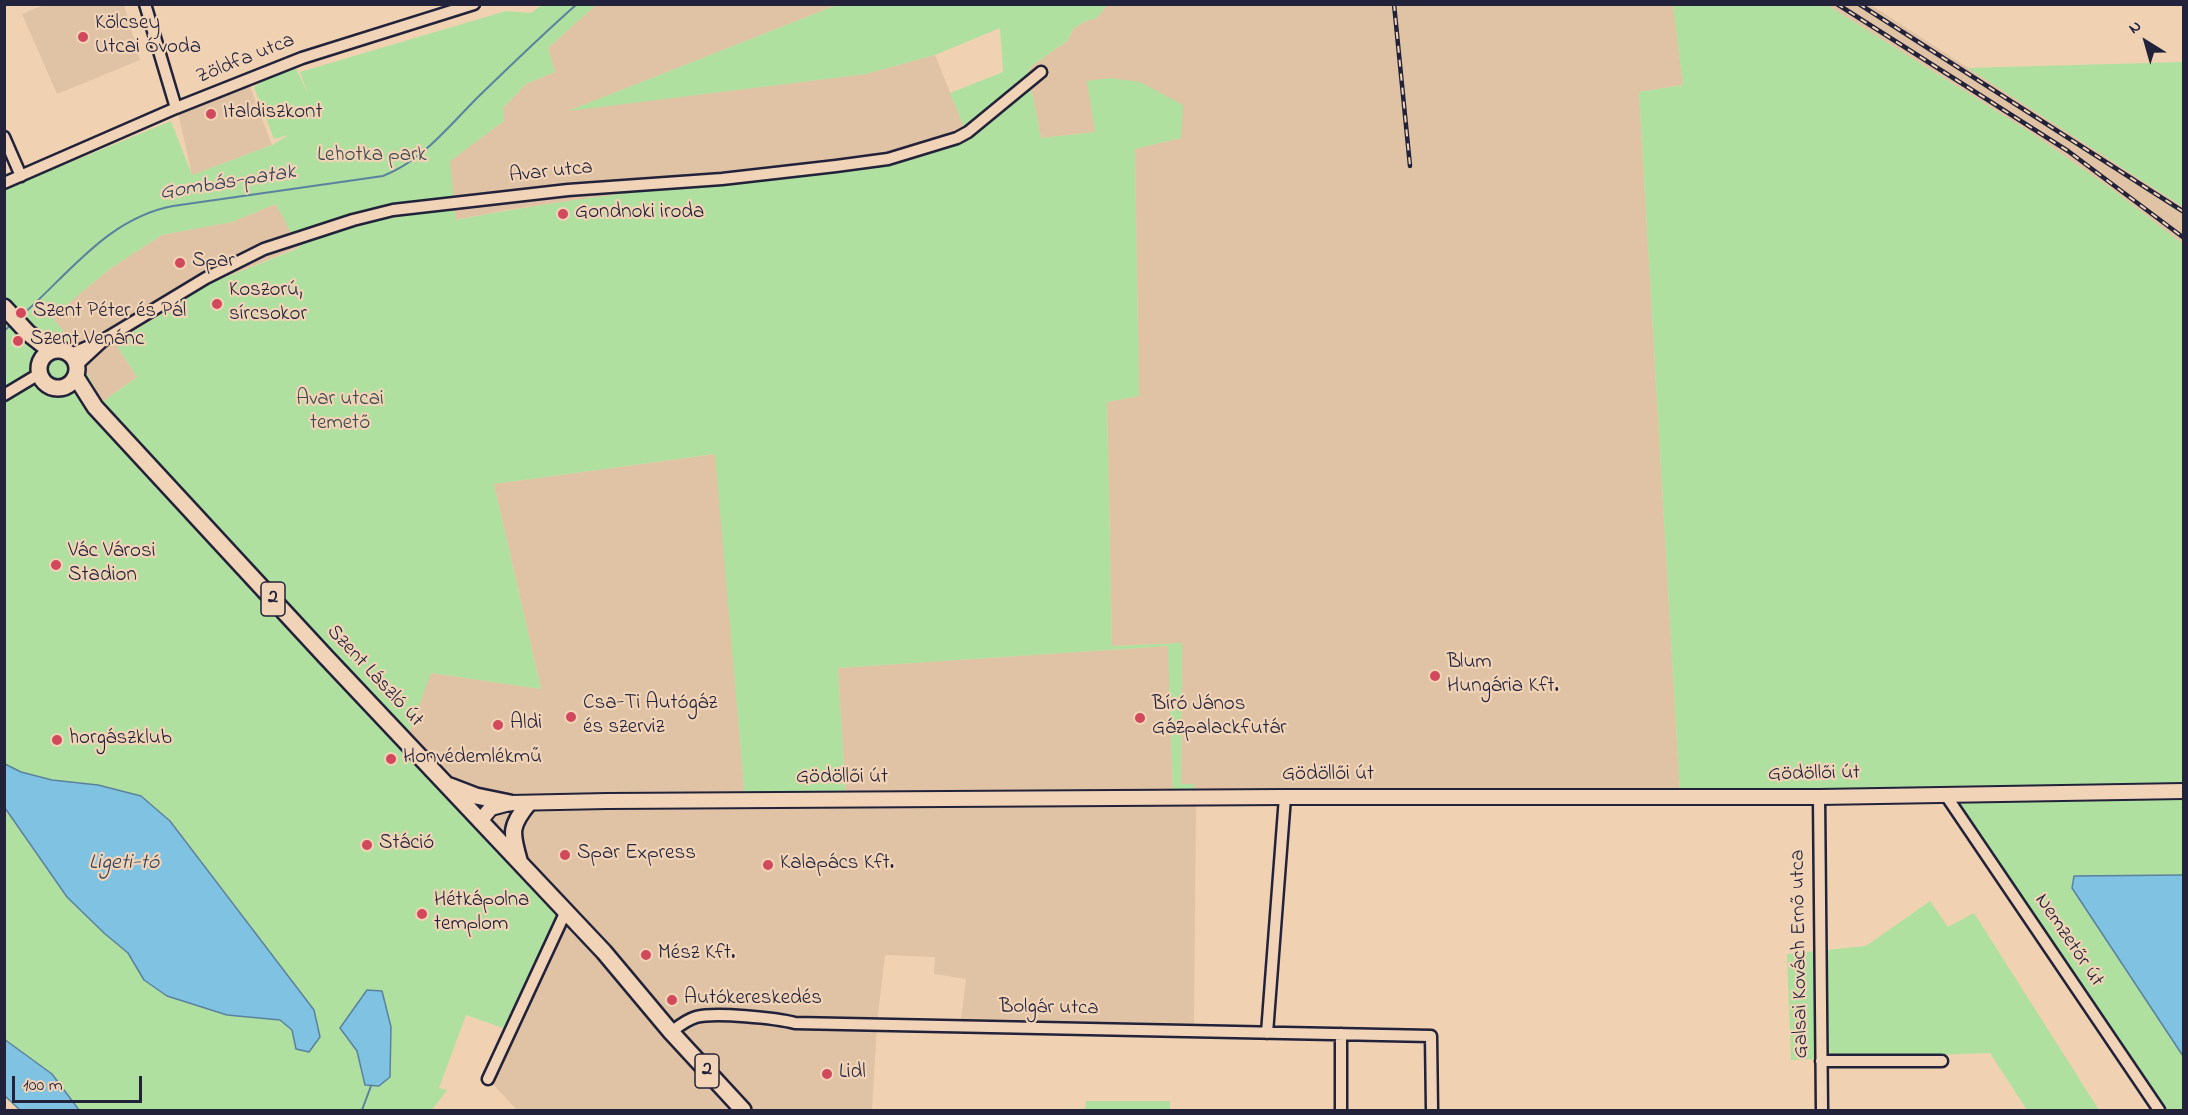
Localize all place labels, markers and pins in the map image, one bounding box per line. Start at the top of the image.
place label: Kölcsey Utcai Óvoda [95,12,201,62]
marker: Kölcsey Utcai Óvoda [76,30,90,44]
place label: Italdiszkont [223,101,322,127]
marker: Italdiszkont [204,107,218,121]
place label: Gondnoki iroda [575,201,704,227]
marker: Gondnoki iroda [556,207,570,221]
place label: Spar [192,250,235,276]
marker: Spar [173,256,187,270]
place label: Koszorú, sírcsokor [229,279,307,329]
marker: Koszorú, sírcsokor [210,297,224,311]
place label: Szent Péter és Pál [33,300,186,326]
marker: Szent Péter és Pál [14,306,28,320]
place label: Szent Venánc [30,328,144,354]
marker: Szent Venánc [11,334,25,348]
place label: Vác Városi Stadion [68,540,155,590]
marker: Vác Városi Stadion [49,558,63,572]
place label: Blum Hungária Kft. [1447,651,1559,701]
marker: Blum Hungária Kft. [1428,669,1442,683]
place label: Csa-Ti Autógáz és szerviz [583,692,717,742]
place label: Bíró János Gázpalackfutár [1152,693,1287,743]
marker: Csa-Ti Autógáz és szerviz [564,710,578,724]
marker: Bíró János Gázpalackfutár [1133,711,1147,725]
place label: Aldi [510,712,542,738]
marker: Aldi [491,718,505,732]
place label: horgászklub [69,727,172,753]
marker: horgászklub [50,733,64,747]
place label: Honvédemlékmű [403,746,542,772]
marker: Honvédemlékmű [384,752,398,766]
place label: Stáció [379,832,434,858]
marker: Stáció [360,838,374,852]
place label: Spar Express [577,842,696,868]
marker: Spar Express [558,848,572,862]
place label: Kalapács Kft. [780,852,894,878]
marker: Kalapács Kft. [761,858,775,872]
place label: Hétkápolna templom [434,889,529,939]
marker: Hétkápolna templom [415,907,429,921]
place label: Mész Kft. [658,942,735,968]
marker: Mész Kft. [639,948,653,962]
place label: Autókereskedés [684,987,822,1013]
marker: Autókereskedés [665,993,679,1007]
place label: Lidl [839,1061,866,1087]
marker: Lidl [820,1067,834,1081]

